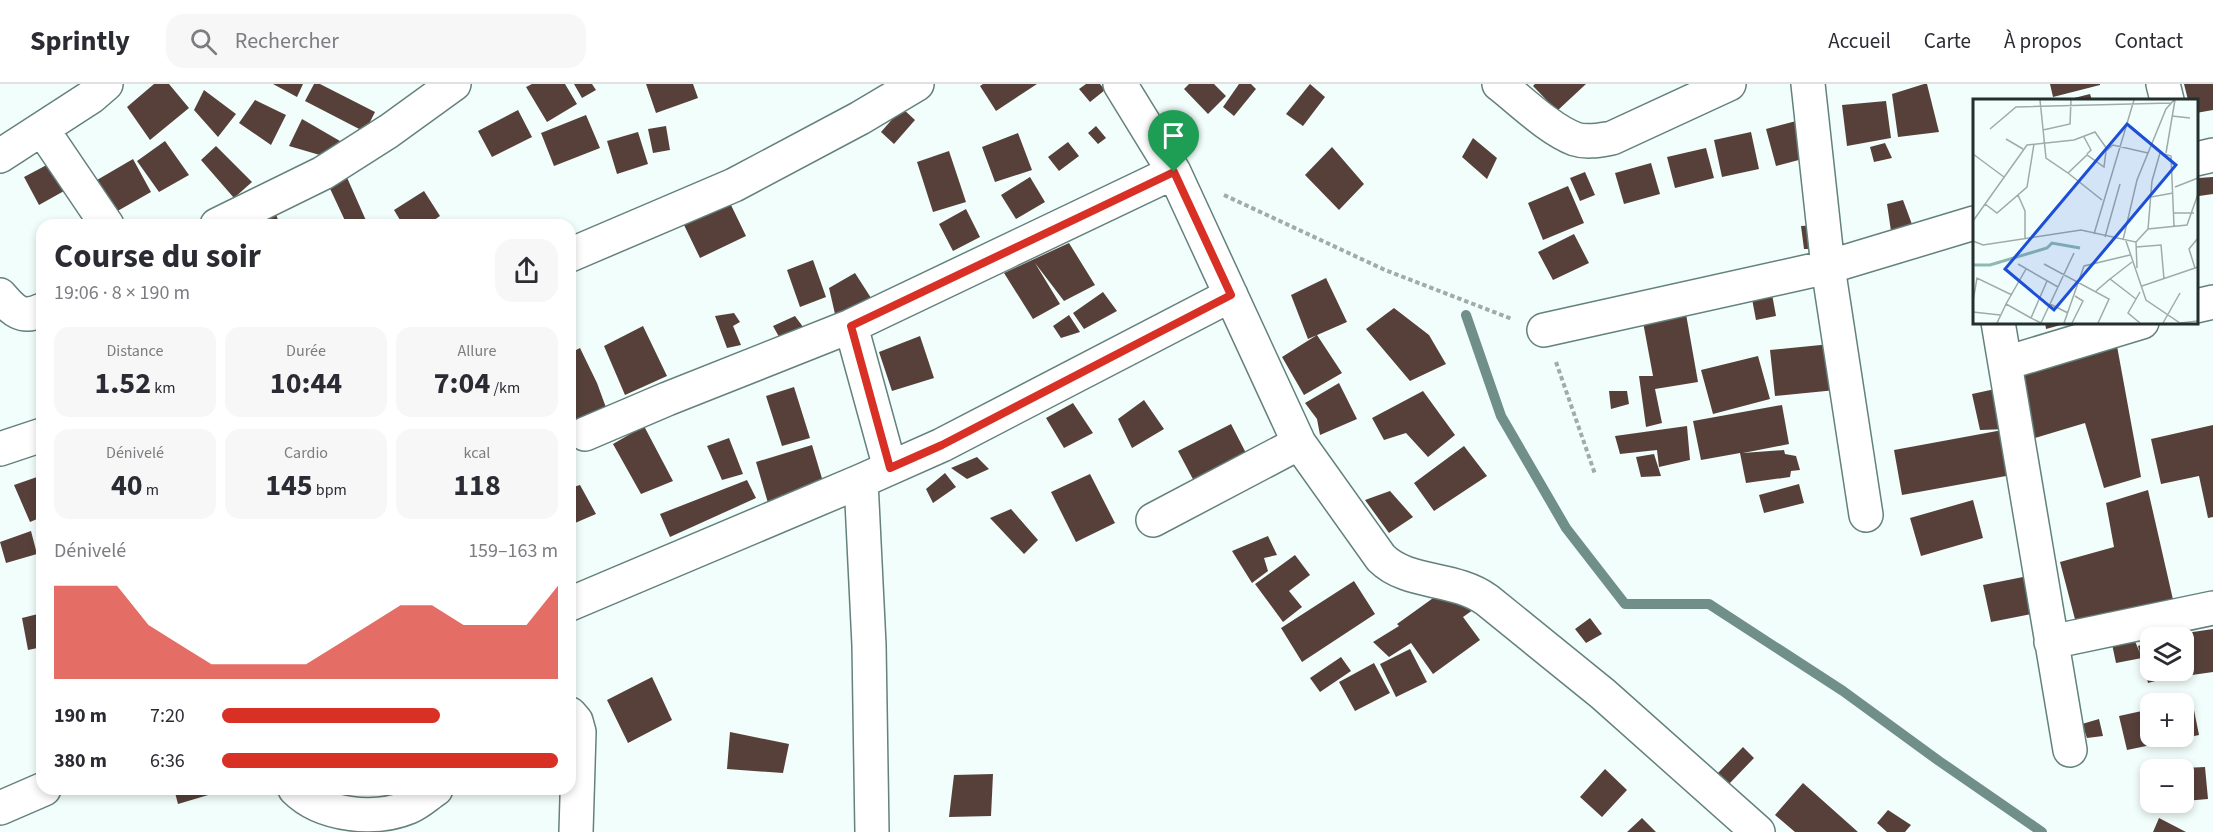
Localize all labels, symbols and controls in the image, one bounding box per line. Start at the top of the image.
search box [166,14,586,68]
text: Sprintly [30,21,130,61]
icon: search [187,25,220,58]
text: Rechercher [235,25,339,57]
text: Accueil [1828,26,1891,56]
text: Carte [1924,26,1971,56]
text: À propos [2004,26,2081,56]
text: Contact [2114,26,2183,56]
inset map [1973,99,2198,324]
pin [1148,110,1199,172]
icon: arrive [1157,119,1190,152]
text: Course du soir [54,233,261,280]
button: share [495,239,558,302]
text: 19:06 · 8 × 190 m [54,279,190,307]
text: Distance [107,340,163,362]
text: Durée [286,340,326,362]
text: Allure [458,340,496,362]
text: 1.52 [95,362,151,405]
text: 10:44 [270,362,342,405]
text: 7:04 [434,362,490,405]
text: km [151,377,175,399]
text: /km [490,377,520,399]
text: Dénivelé [106,442,164,464]
text: Cardio [284,442,328,464]
text: kcal [464,442,490,464]
text: 40 [111,464,143,507]
text: 145 [265,464,313,507]
text: 118 [453,464,501,507]
text: m [143,479,159,501]
text: bpm [313,479,347,501]
text: Dénivelé [54,537,126,565]
text: 159–163 m [468,537,558,565]
map controls [2140,627,2194,813]
button: layers [2140,627,2194,681]
button: + [2140,693,2194,747]
text: 190 m [54,702,107,730]
text: 7:20 [150,702,185,730]
text: 380 m [54,747,107,775]
text: 6:36 [150,747,185,775]
button: − [2140,759,2194,813]

